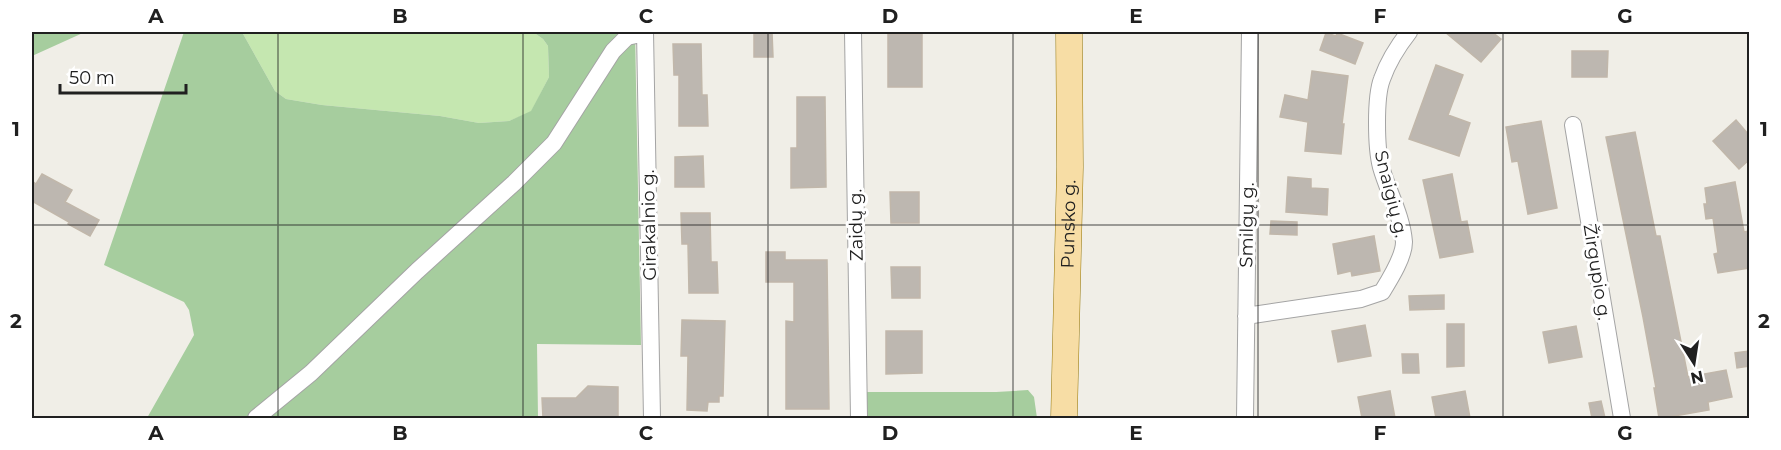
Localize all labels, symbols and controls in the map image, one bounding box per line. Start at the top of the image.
text: A [147,4,164,28]
text: B [392,4,408,28]
text: C [639,4,654,28]
text: D [882,4,898,28]
text: E [1129,4,1143,28]
text: F [1374,4,1387,28]
text: G [1617,4,1633,28]
scale bar [60,57,186,95]
text: 50 m [69,67,115,89]
text: 1 [12,117,20,141]
text: 1 [1760,117,1768,141]
street label: Snaigių g. [1370,148,1412,240]
street label: Girakalnio g. [637,169,661,281]
street label: Punsko g. [1057,180,1081,269]
street label: Smilgų g. [1235,182,1259,268]
street label: Zaidų g. [844,189,868,261]
street label: Žirgupio g. [1579,222,1615,322]
text: 2 [10,309,22,333]
text: 2 [1758,309,1770,333]
north arrow [1664,333,1724,393]
text: N [1689,367,1705,388]
text: A [147,421,164,445]
text: B [392,421,408,445]
text: C [639,421,654,445]
text: D [882,421,898,445]
text: E [1129,421,1143,445]
text: F [1374,421,1387,445]
text: G [1617,421,1633,445]

